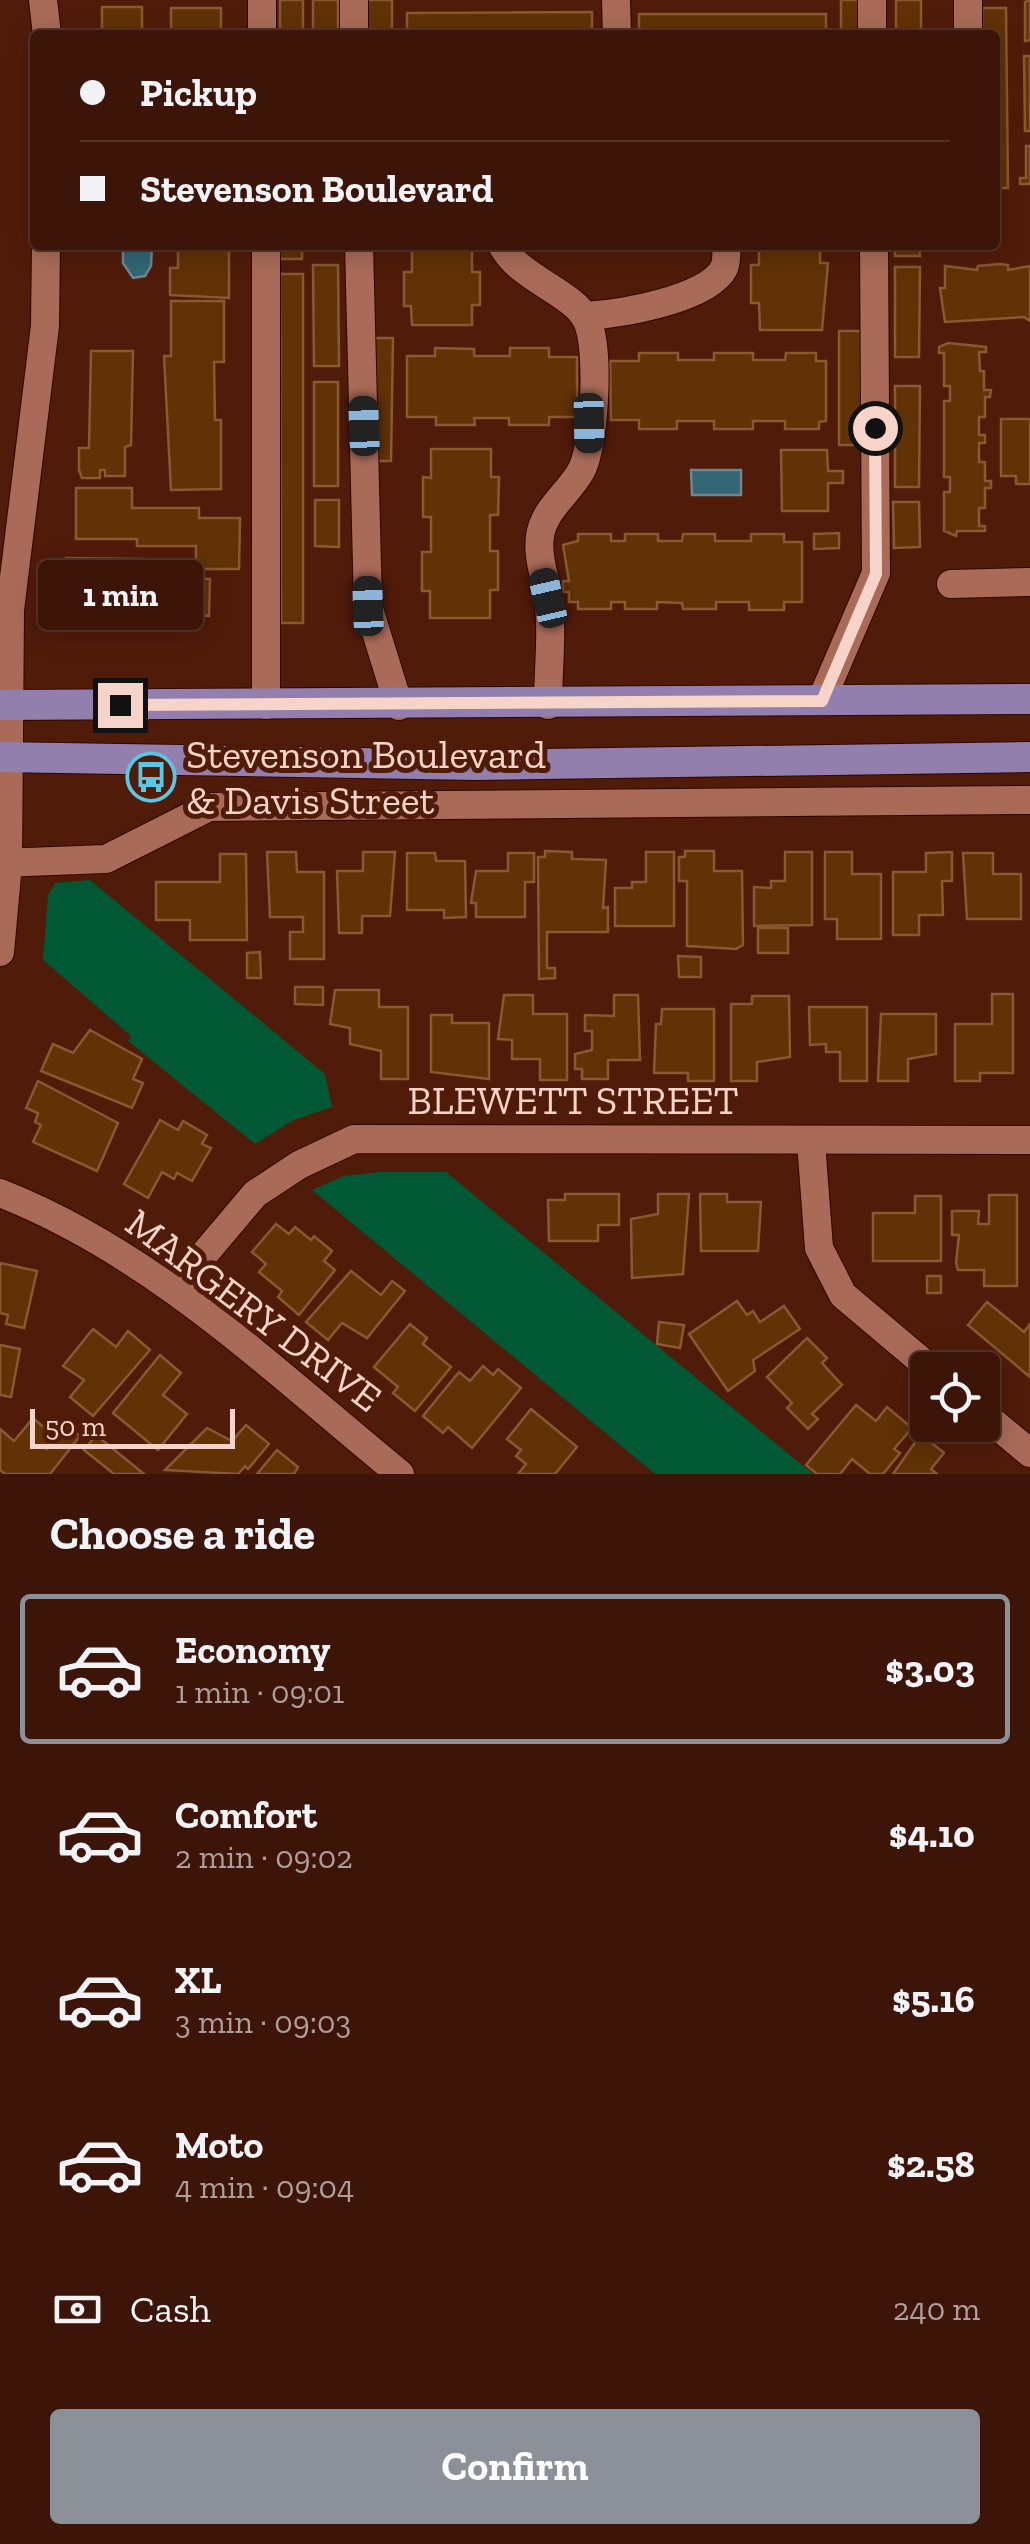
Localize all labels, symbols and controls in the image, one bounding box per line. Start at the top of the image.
text: Pickup [140,70,257,116]
text: Stevenson Boulevard [140,166,493,212]
car [573,393,605,453]
car [348,395,380,457]
route start [853,406,898,451]
callout: 1 min [38,560,202,630]
car [527,565,569,631]
car [352,575,384,637]
text: 1 min [83,576,158,614]
route end [98,683,143,728]
place label: Stevenson Boulevard & Davis Street [186,730,546,824]
bus stop icon: Stevenson Boulevard & Davis Street [125,751,177,803]
street label: BLEWETT STREET [408,1076,738,1124]
street label: MARGERY DRIVE [117,1198,391,1422]
map controls [910,1352,1000,1442]
button: locate [910,1352,1000,1442]
scale bar [30,1404,235,1448]
text: 50 m [45,1410,106,1443]
text: Choose a ride [50,1507,315,1561]
icon: car [55,1624,145,1714]
text: Economy [175,1627,330,1673]
text: $3.03 [885,1646,975,1692]
text: 1 min · 09:01 [175,1673,344,1711]
icon: car [55,1789,145,1879]
text: Comfort [175,1792,317,1838]
text: $4.10 [889,1811,975,1857]
text: 2 min · 09:02 [175,1838,353,1876]
icon: car [55,1954,145,2044]
text: XL [175,1957,222,2003]
text: $5.16 [892,1976,975,2022]
text: 3 min · 09:03 [175,2003,351,2041]
icon: car [55,2119,145,2209]
text: Moto [175,2122,263,2168]
text: $2.58 [887,2141,975,2187]
text: 4 min · 09:04 [175,2168,354,2206]
icon: cash [50,2282,105,2337]
text: Cash [130,2286,211,2332]
text: 240 m [893,2290,980,2328]
button: Confirm [50,2409,980,2524]

